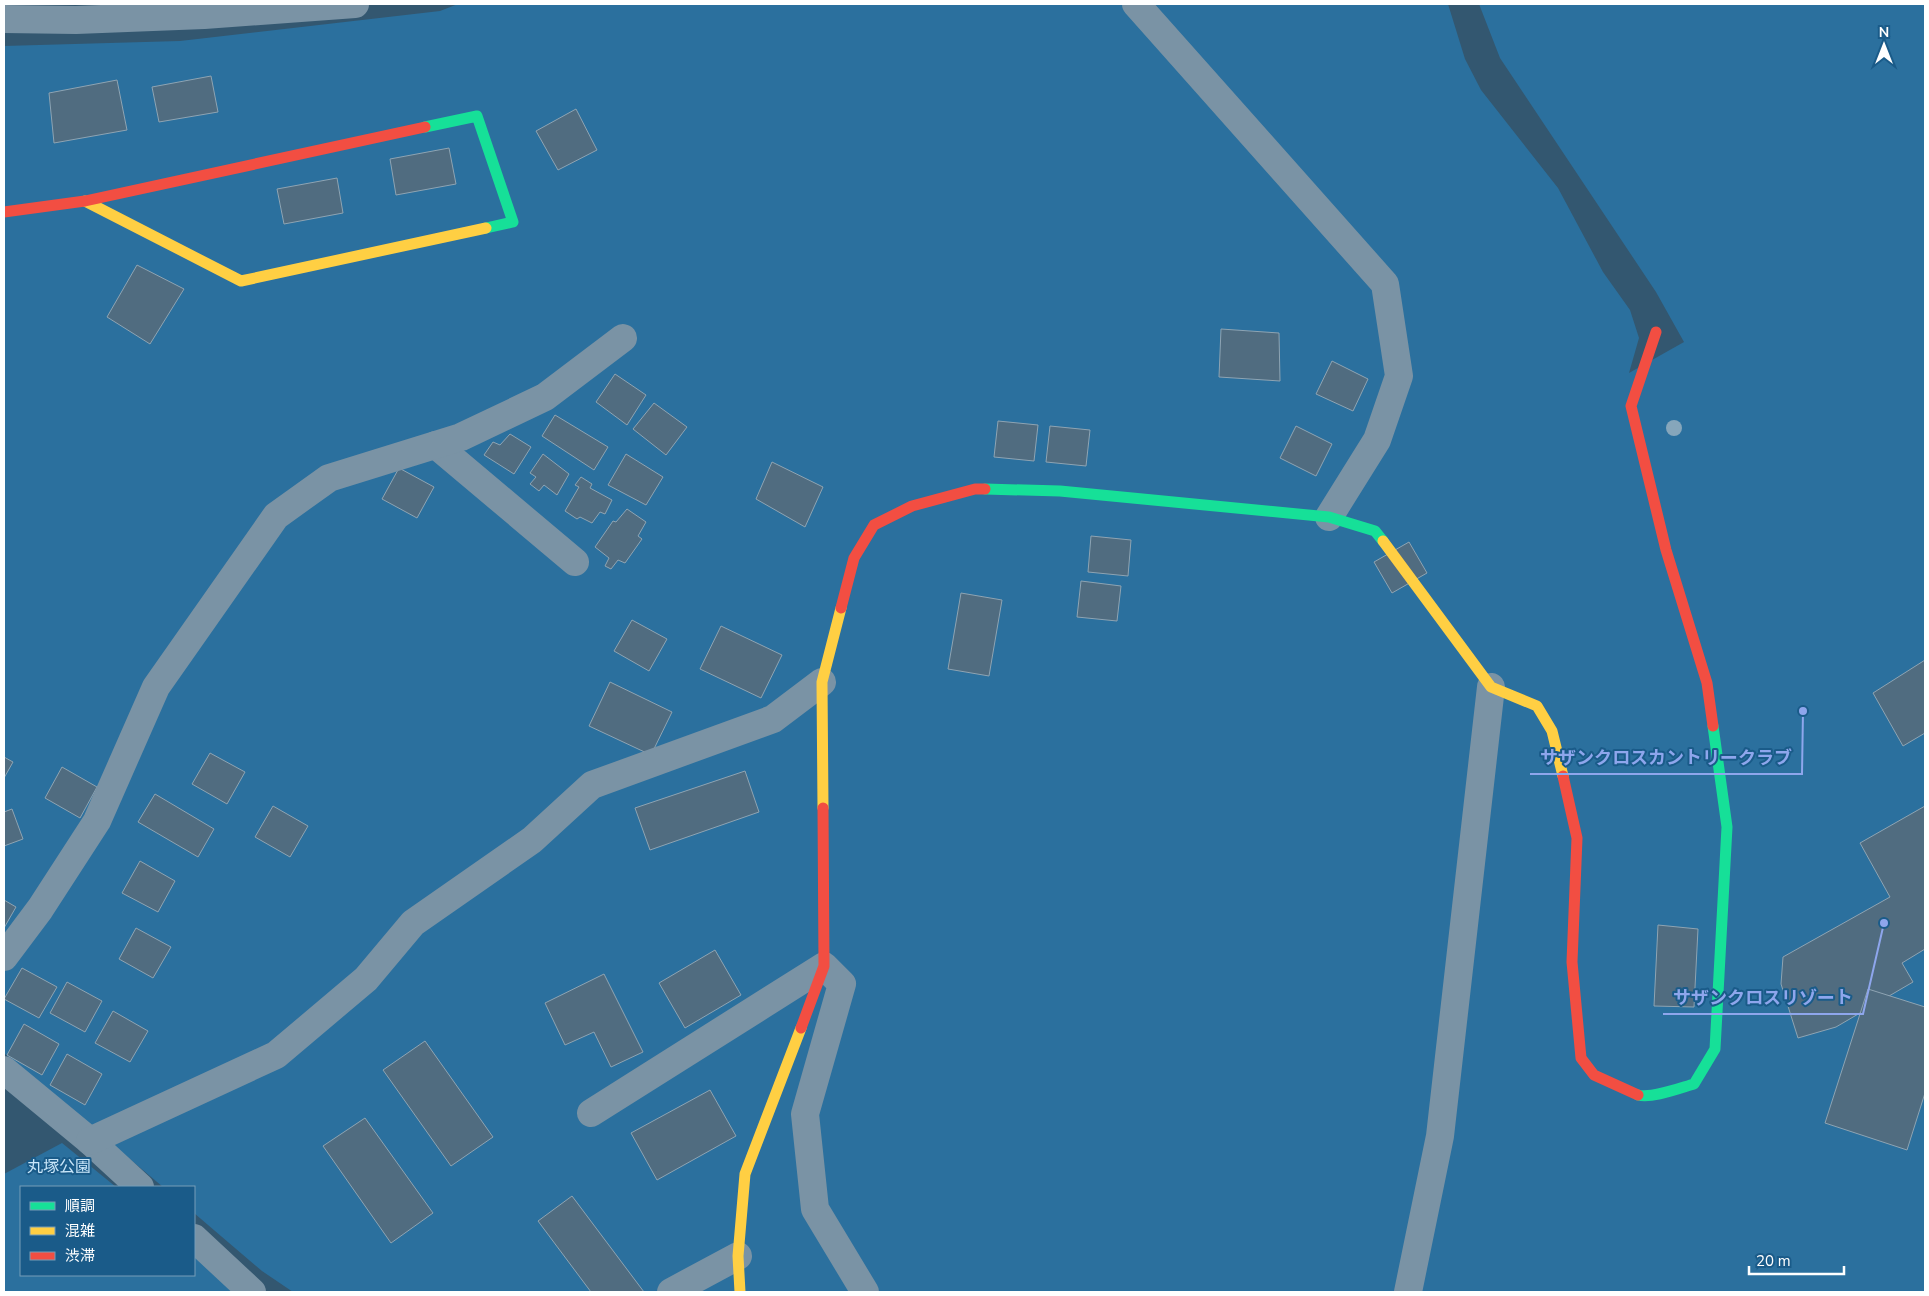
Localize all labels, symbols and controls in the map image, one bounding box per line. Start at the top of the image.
north arrow [1859,20,1909,70]
text: N [1879,23,1889,42]
callout: サザンクロスカントリークラブ [1530,741,1802,774]
text: サザンクロスカントリークラブ [1540,746,1792,770]
callout: サザンクロスリゾート [1663,981,1863,1014]
text: サザンクロスリゾート [1673,986,1853,1010]
park label: 丸塚公園 [27,1156,91,1178]
legend [20,1186,195,1276]
text: 順調 [65,1196,95,1216]
text: 混雑 [65,1221,95,1241]
scale bar [1749,1244,1844,1276]
text: 渋滞 [65,1246,95,1266]
text: 20 m [1756,1251,1791,1271]

